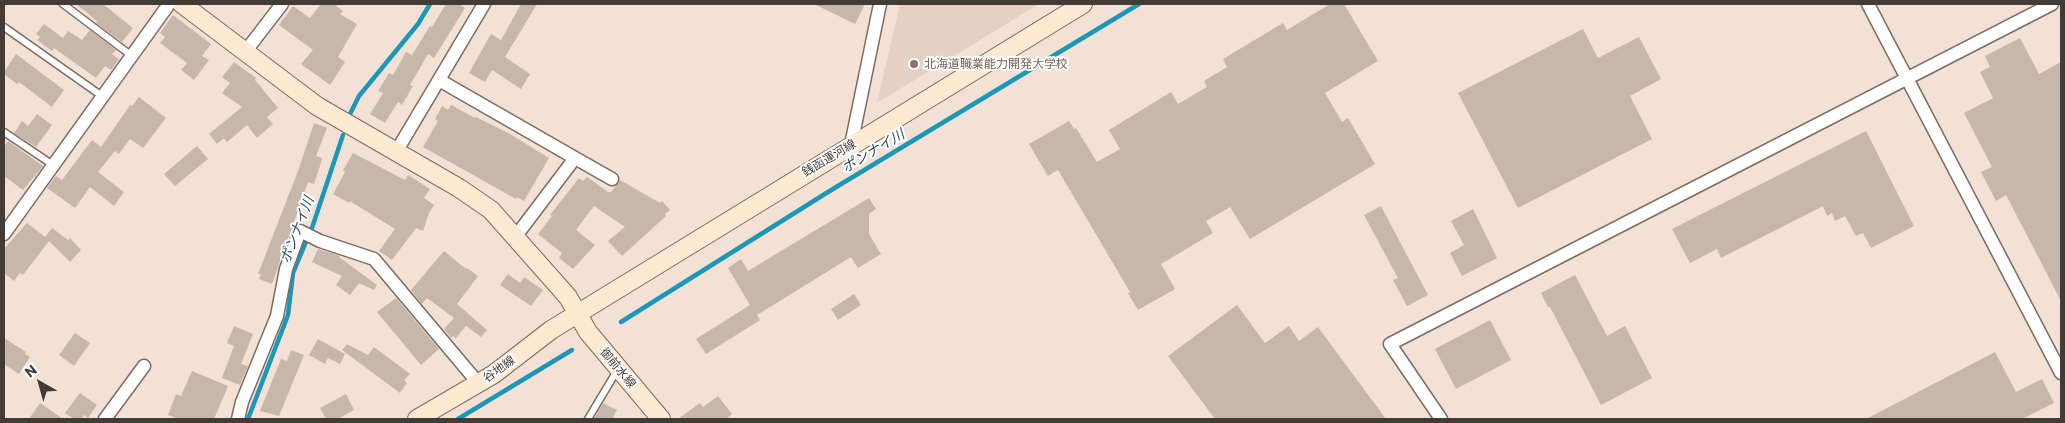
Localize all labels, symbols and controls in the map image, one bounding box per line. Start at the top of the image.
place label: 北海道職業能力開発大学校 [924,57,1068,71]
marker: 北海道職業能力開発大学校 [908,58,920,70]
water label: ポンナイ川 [839,126,907,176]
street label: 銭函運河線 [800,136,858,180]
water label: ポンナイ川 [277,194,317,266]
street label: 御前水線 [597,345,639,391]
street label: 谷地線 [480,353,518,385]
north arrow [15,358,65,408]
text: N [21,361,40,381]

